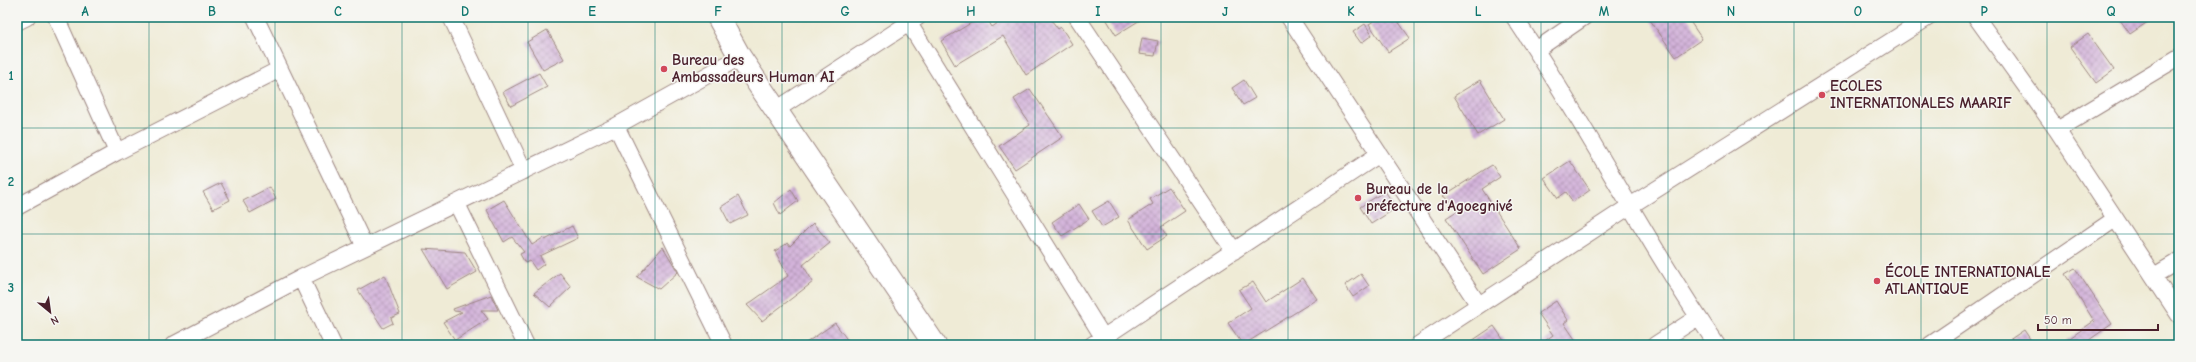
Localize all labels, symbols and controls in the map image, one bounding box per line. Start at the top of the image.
text: A [81,4,89,19]
text: B [208,4,216,19]
text: C [334,4,342,19]
text: D [461,4,469,19]
text: E [588,4,596,19]
text: F [714,4,722,19]
text: G [840,4,850,19]
text: H [966,4,976,19]
text: I [1095,4,1101,19]
text: J [1222,4,1228,19]
text: K [1347,4,1355,19]
text: L [1475,4,1482,19]
text: M [1599,4,1610,19]
text: N [1727,4,1735,19]
text: O [1854,4,1862,19]
text: P [1980,4,1988,19]
text: Q [2106,4,2116,19]
place label: Bureau des Ambassadeurs Human AI [672,51,835,86]
marker: Bureau des Ambassadeurs Human AI [659,64,669,74]
text: 1 [8,68,14,83]
place label: ECOLES INTERNATIONALES MAARIF [1830,77,2012,112]
marker: ECOLES INTERNATIONALES MAARIF [1817,90,1827,100]
text: 2 [8,174,14,189]
place label: Bureau de la préfecture d'Agoegnivé [1366,180,1513,215]
marker: Bureau de la préfecture d'Agoegnivé [1353,193,1363,203]
place label: ÉCOLE INTERNATIONALE ATLANTIQUE [1885,262,2050,298]
marker: ÉCOLE INTERNATIONALE ATLANTIQUE [1872,276,1882,286]
text: 3 [8,280,14,295]
north arrow [30,292,70,332]
scale bar [2038,306,2158,332]
text: N [48,313,61,328]
text: 50 m [2044,313,2072,327]

